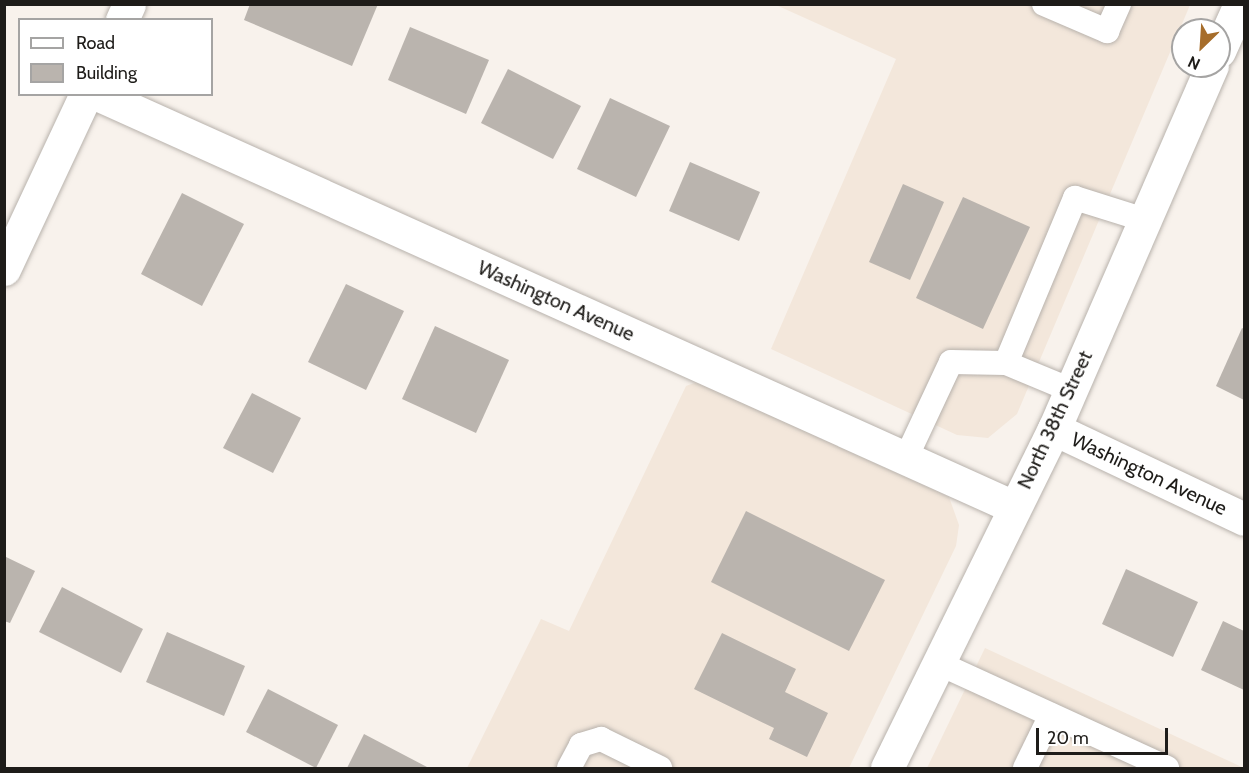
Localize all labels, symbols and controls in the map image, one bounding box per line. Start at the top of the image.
legend [18,18,213,96]
north arrow [1171,18,1231,78]
text: Road [76,32,115,54]
text: N [1185,52,1203,74]
text: Building [76,62,137,84]
street label: Washington Avenue [474,256,638,346]
street label: North 38th Street [1013,347,1097,493]
street label: Washington Avenue [1067,427,1231,521]
scale bar [1039,716,1171,754]
text: 20 m [1047,727,1089,749]

